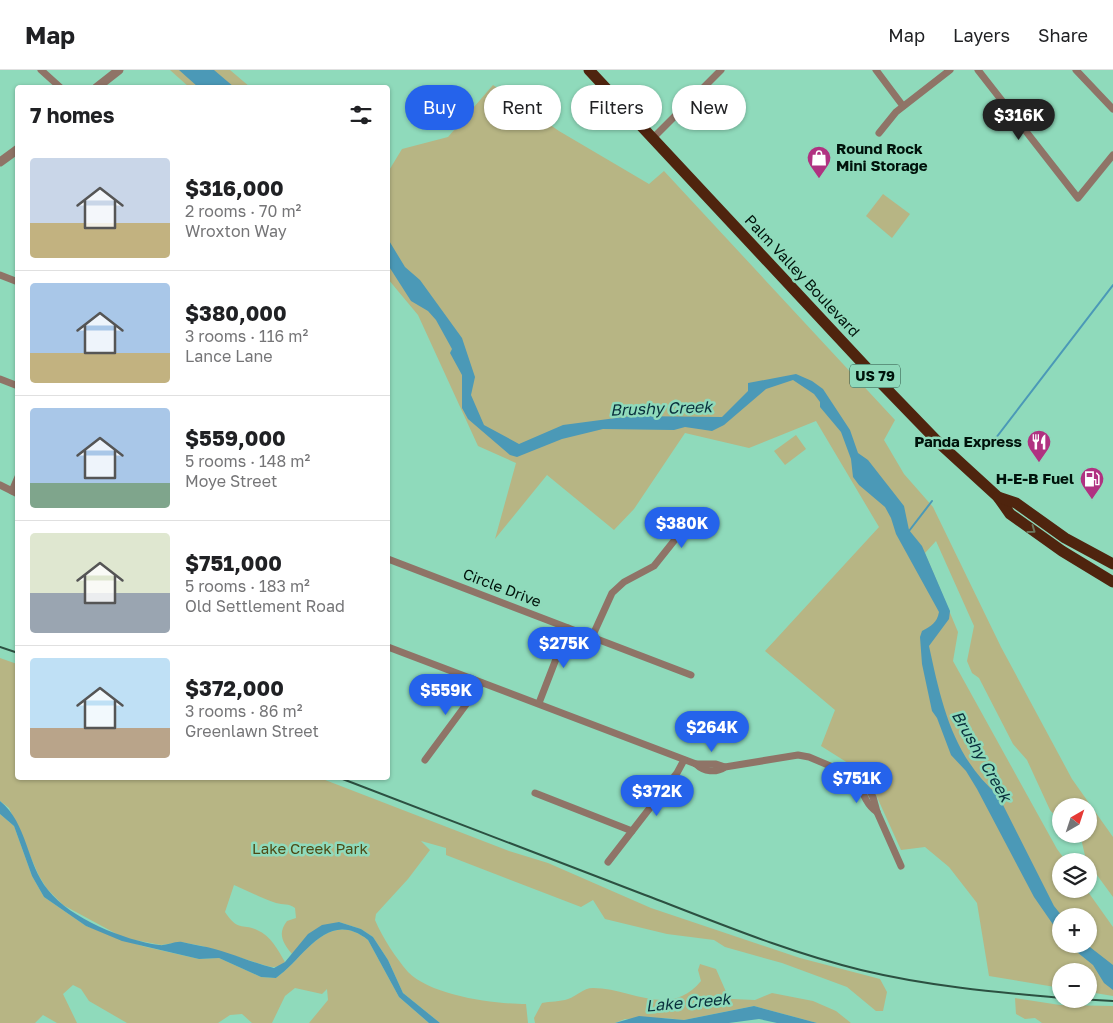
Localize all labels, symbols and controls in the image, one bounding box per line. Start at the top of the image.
text: Map [25,20,75,49]
text: Map [888,24,925,46]
text: Layers [953,24,1010,46]
text: Share [1038,24,1088,46]
chip: Buy [405,85,474,130]
chip: Rent [484,85,561,130]
chip: Filters [571,85,662,130]
chip: New [672,85,746,130]
pin: $316K [984,98,1054,141]
icon: filters [347,101,375,129]
text: 7 homes [30,102,115,128]
text: $316K [994,105,1044,125]
place label: Round Rock Mini Storage [836,139,928,174]
shop icon: Round Rock Mini Storage [806,145,832,179]
text: $316,000 [185,175,284,201]
icon: home [70,178,130,238]
text: 2 rooms · 70 m² [185,201,301,221]
street label: Palm Valley Boulevard [742,211,864,340]
text: Wroxton Way [185,221,287,241]
text: $380,000 [185,300,287,326]
icon: home [70,303,130,363]
text: 3 rooms · 116 m² [185,326,308,346]
text: Lance Lane [185,346,273,366]
road number: US 79 [850,364,900,388]
water label: Brushy Creek [610,396,714,420]
text: $559,000 [185,425,286,451]
icon: home [70,428,130,488]
restaurant icon: Panda Express [1026,429,1052,463]
place label: Panda Express [914,432,1022,450]
text: 5 rooms · 148 m² [185,451,310,471]
fuel station icon: H-E-B Fuel [1079,466,1105,500]
place label: H-E-B Fuel [996,469,1074,487]
text: Moye Street [185,471,277,491]
pin: $380K [647,506,717,549]
text: $380K [656,513,708,533]
one-way arrow [1026,524,1036,533]
text: $751,000 [185,550,282,576]
icon: home [70,553,130,613]
street label: Circle Drive [461,564,544,610]
text: 5 rooms · 183 m² [185,576,310,596]
text: Old Settlement Road [185,596,345,616]
pin: $275K [529,626,599,669]
text: $275K [539,633,589,653]
pin: $559K [411,674,481,716]
text: $372,000 [185,675,284,701]
icon: home [70,678,130,738]
text: $559K [420,680,472,700]
text: 3 rooms · 86 m² [185,701,302,721]
water label: Brushy Creek [948,707,1017,807]
pin: $264K [677,710,747,753]
text: $264K [686,717,738,737]
text: Greenlawn Street [185,721,319,741]
pin: $751K [822,762,892,804]
text: $751K [832,768,882,788]
pin: $372K [622,774,692,817]
text: $372K [632,781,682,801]
north arrow [1052,798,1098,842]
map controls [1052,798,1097,1008]
park label: Lake Creek Park [252,839,368,857]
button: layers [1052,853,1097,898]
button: + [1052,908,1097,953]
button: − [1052,963,1097,1008]
water label: Lake Creek [645,988,733,1016]

